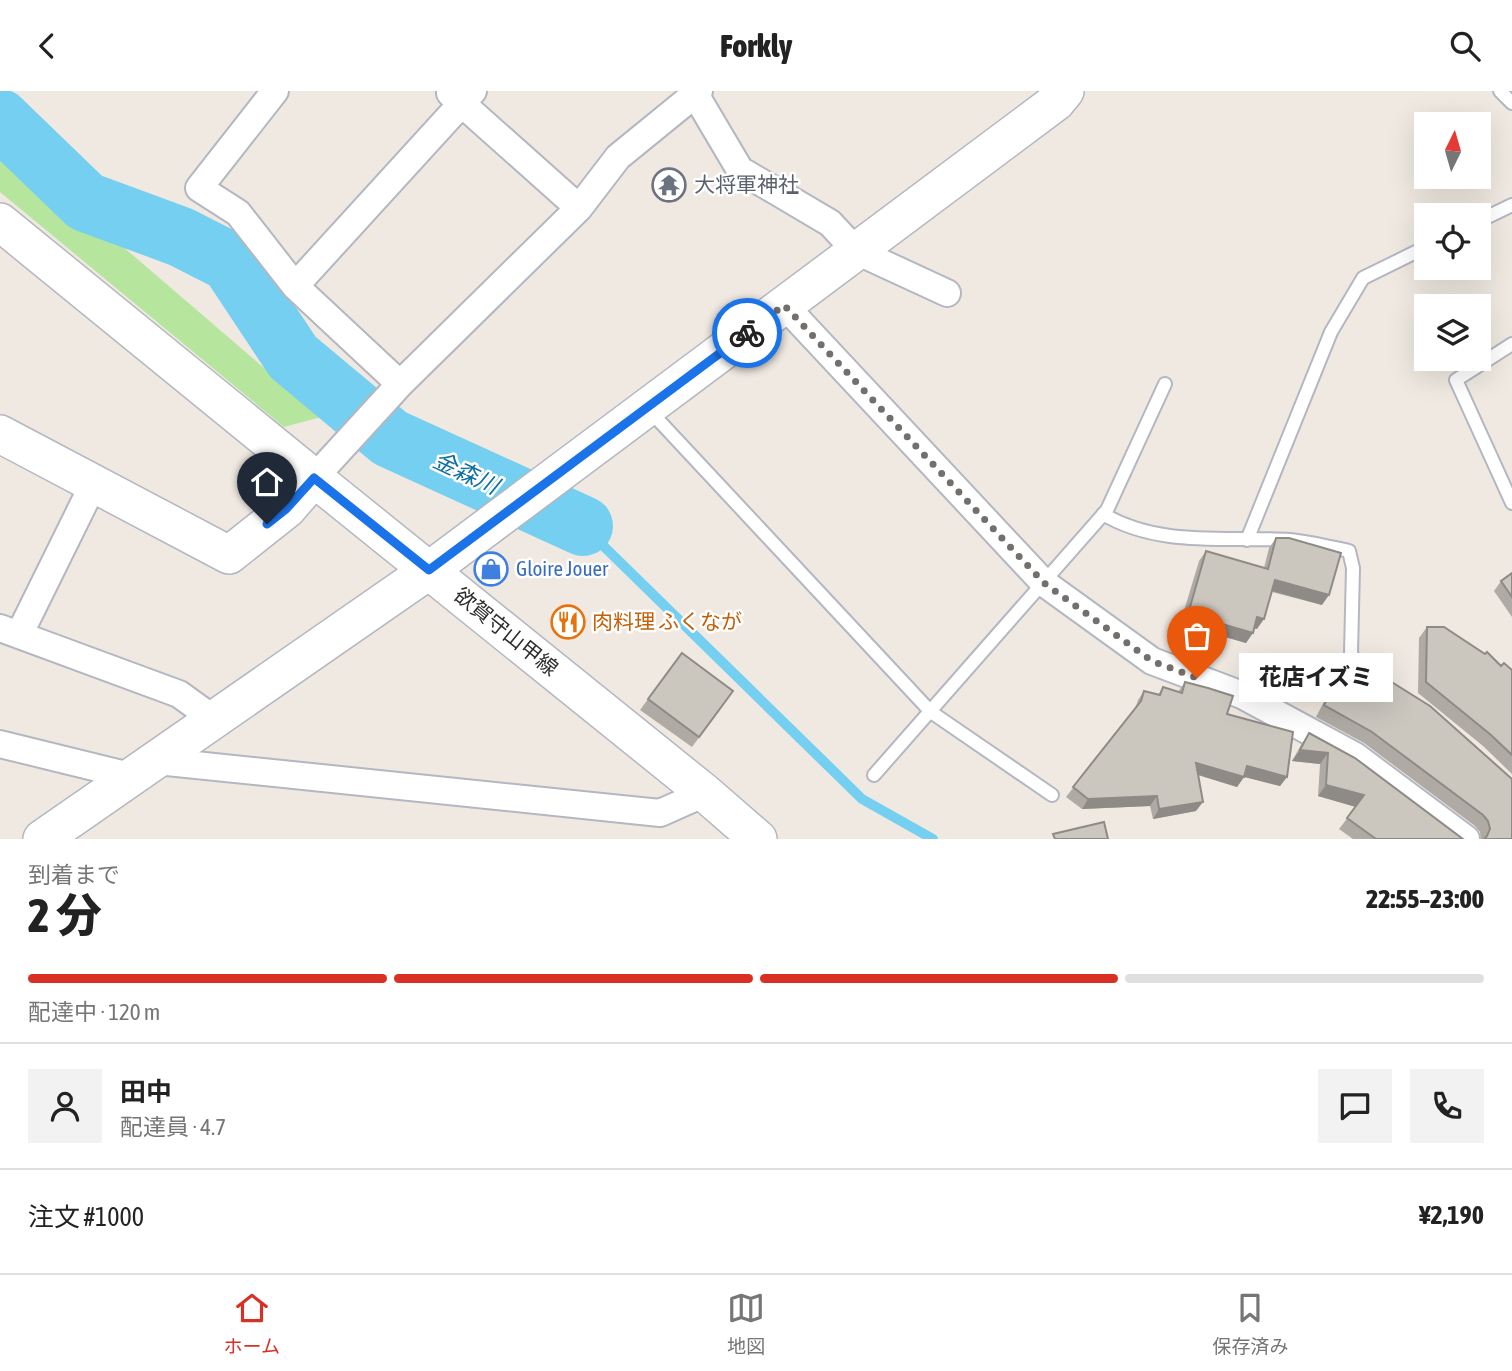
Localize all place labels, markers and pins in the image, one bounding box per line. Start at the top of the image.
temple icon: 大将軍神社 [650,166,688,204]
place label: 大将軍神社 [694,172,799,196]
pin [237,452,297,524]
shop icon: Gloire Jouer [472,550,510,588]
place label: Gloire Jouer [516,556,609,580]
restaurant icon: 肉料理 ふくなが [549,603,587,641]
pin [1167,606,1227,678]
place label: 肉料理 ふくなが [592,609,742,633]
callout: 花店イズミ [1239,653,1393,703]

